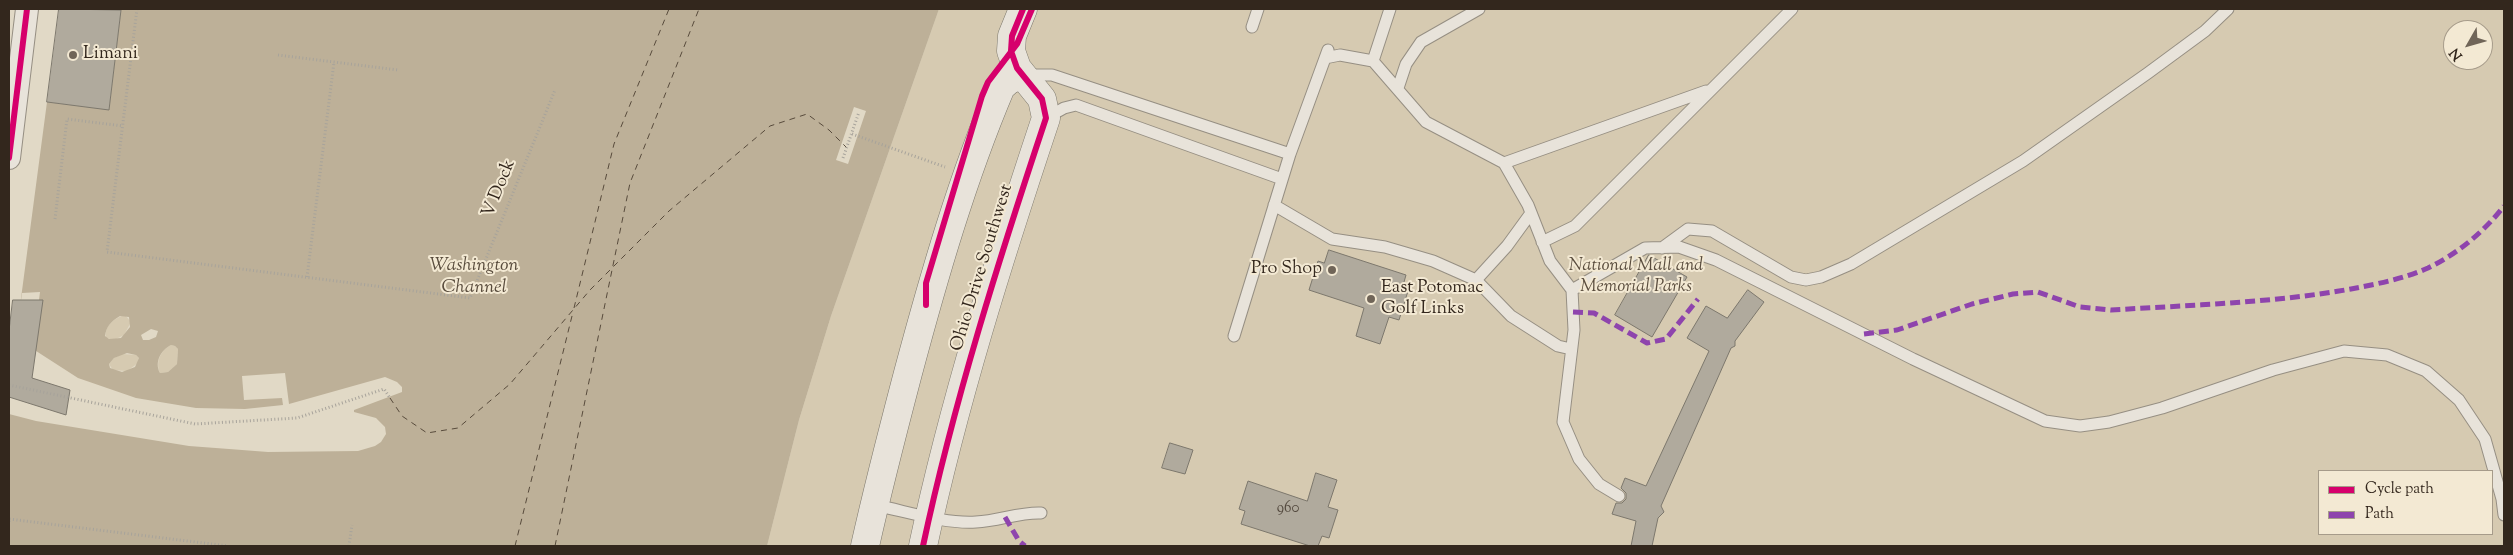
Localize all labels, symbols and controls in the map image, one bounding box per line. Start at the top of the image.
north arrow [2443,20,2493,70]
text: N [2446,43,2468,64]
place label: Limani [83,44,138,66]
marker: Limani [67,49,79,61]
street label: V Dock [479,157,521,221]
street label: Ohio Drive Southwest [947,182,1019,354]
water label: Washington Channel [430,256,518,300]
park label: National Mall and Memorial Parks [1569,256,1703,298]
place label: Pro Shop [1251,259,1322,281]
marker: Pro Shop [1326,264,1338,276]
place label: East Potomac Golf Links [1381,278,1483,320]
marker: East Potomac Golf Links [1365,293,1377,305]
legend [2318,470,2493,535]
text: Cycle path [2365,479,2434,500]
house number: 960 [1277,500,1299,518]
text: Path [2365,504,2394,525]

